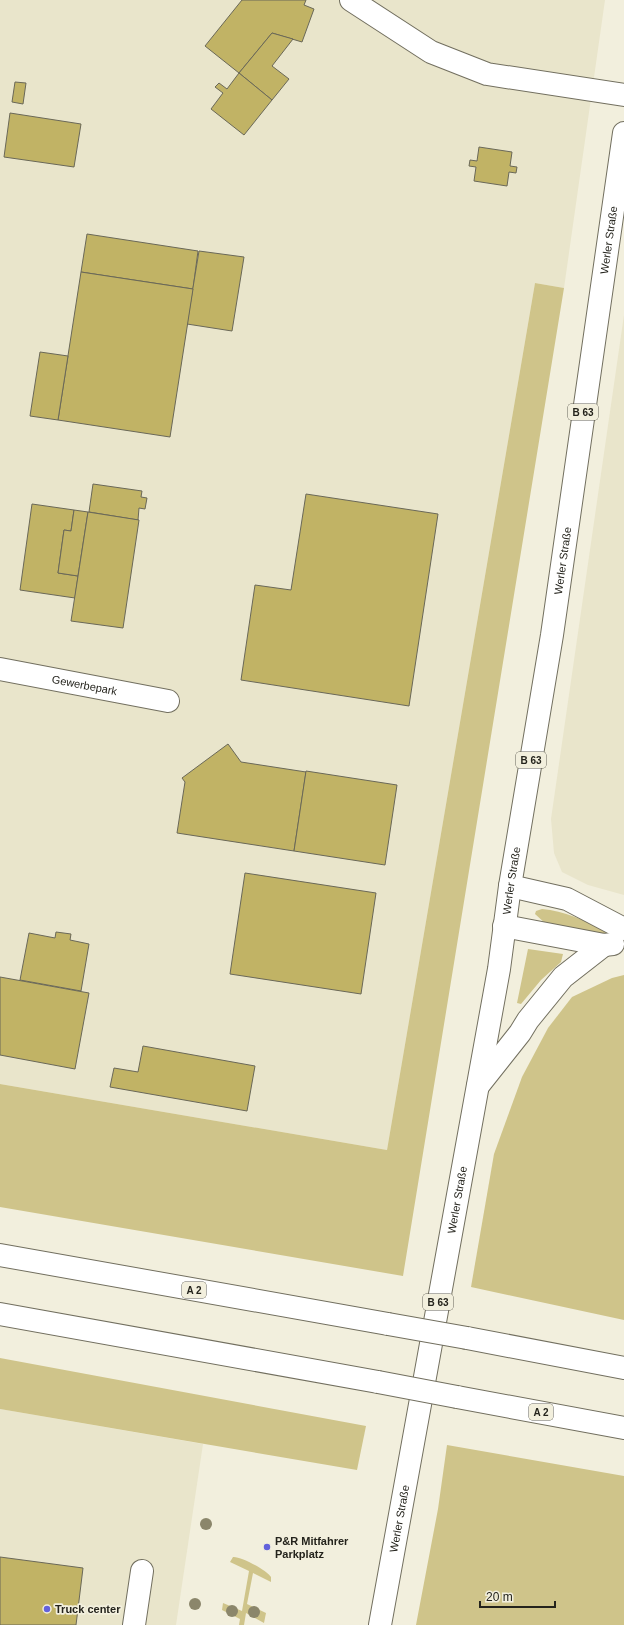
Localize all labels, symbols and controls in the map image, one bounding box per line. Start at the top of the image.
street label: Werler Straße [598,205,619,275]
road number: B 63 [568,404,598,420]
street label: Werler Straße [552,526,573,595]
street label: Gewerbepark [51,673,119,697]
road number: B 63 [516,752,546,768]
street label: Werler Straße [500,846,522,915]
street label: Werler Straße [445,1165,469,1235]
road number: A 2 [182,1282,206,1298]
road number: B 63 [423,1294,453,1310]
road number: A 2 [529,1404,553,1420]
street label: Werler Straße [387,1484,411,1553]
place label: P&R Mitfahrer Parkplatz [275,1535,349,1560]
marker: P&R Mitfahrer Parkplatz [262,1542,272,1552]
scale bar [480,1583,555,1609]
text: 20 m [486,1590,513,1604]
place label: Truck center [55,1603,121,1615]
marker: Truck center [42,1604,52,1614]

